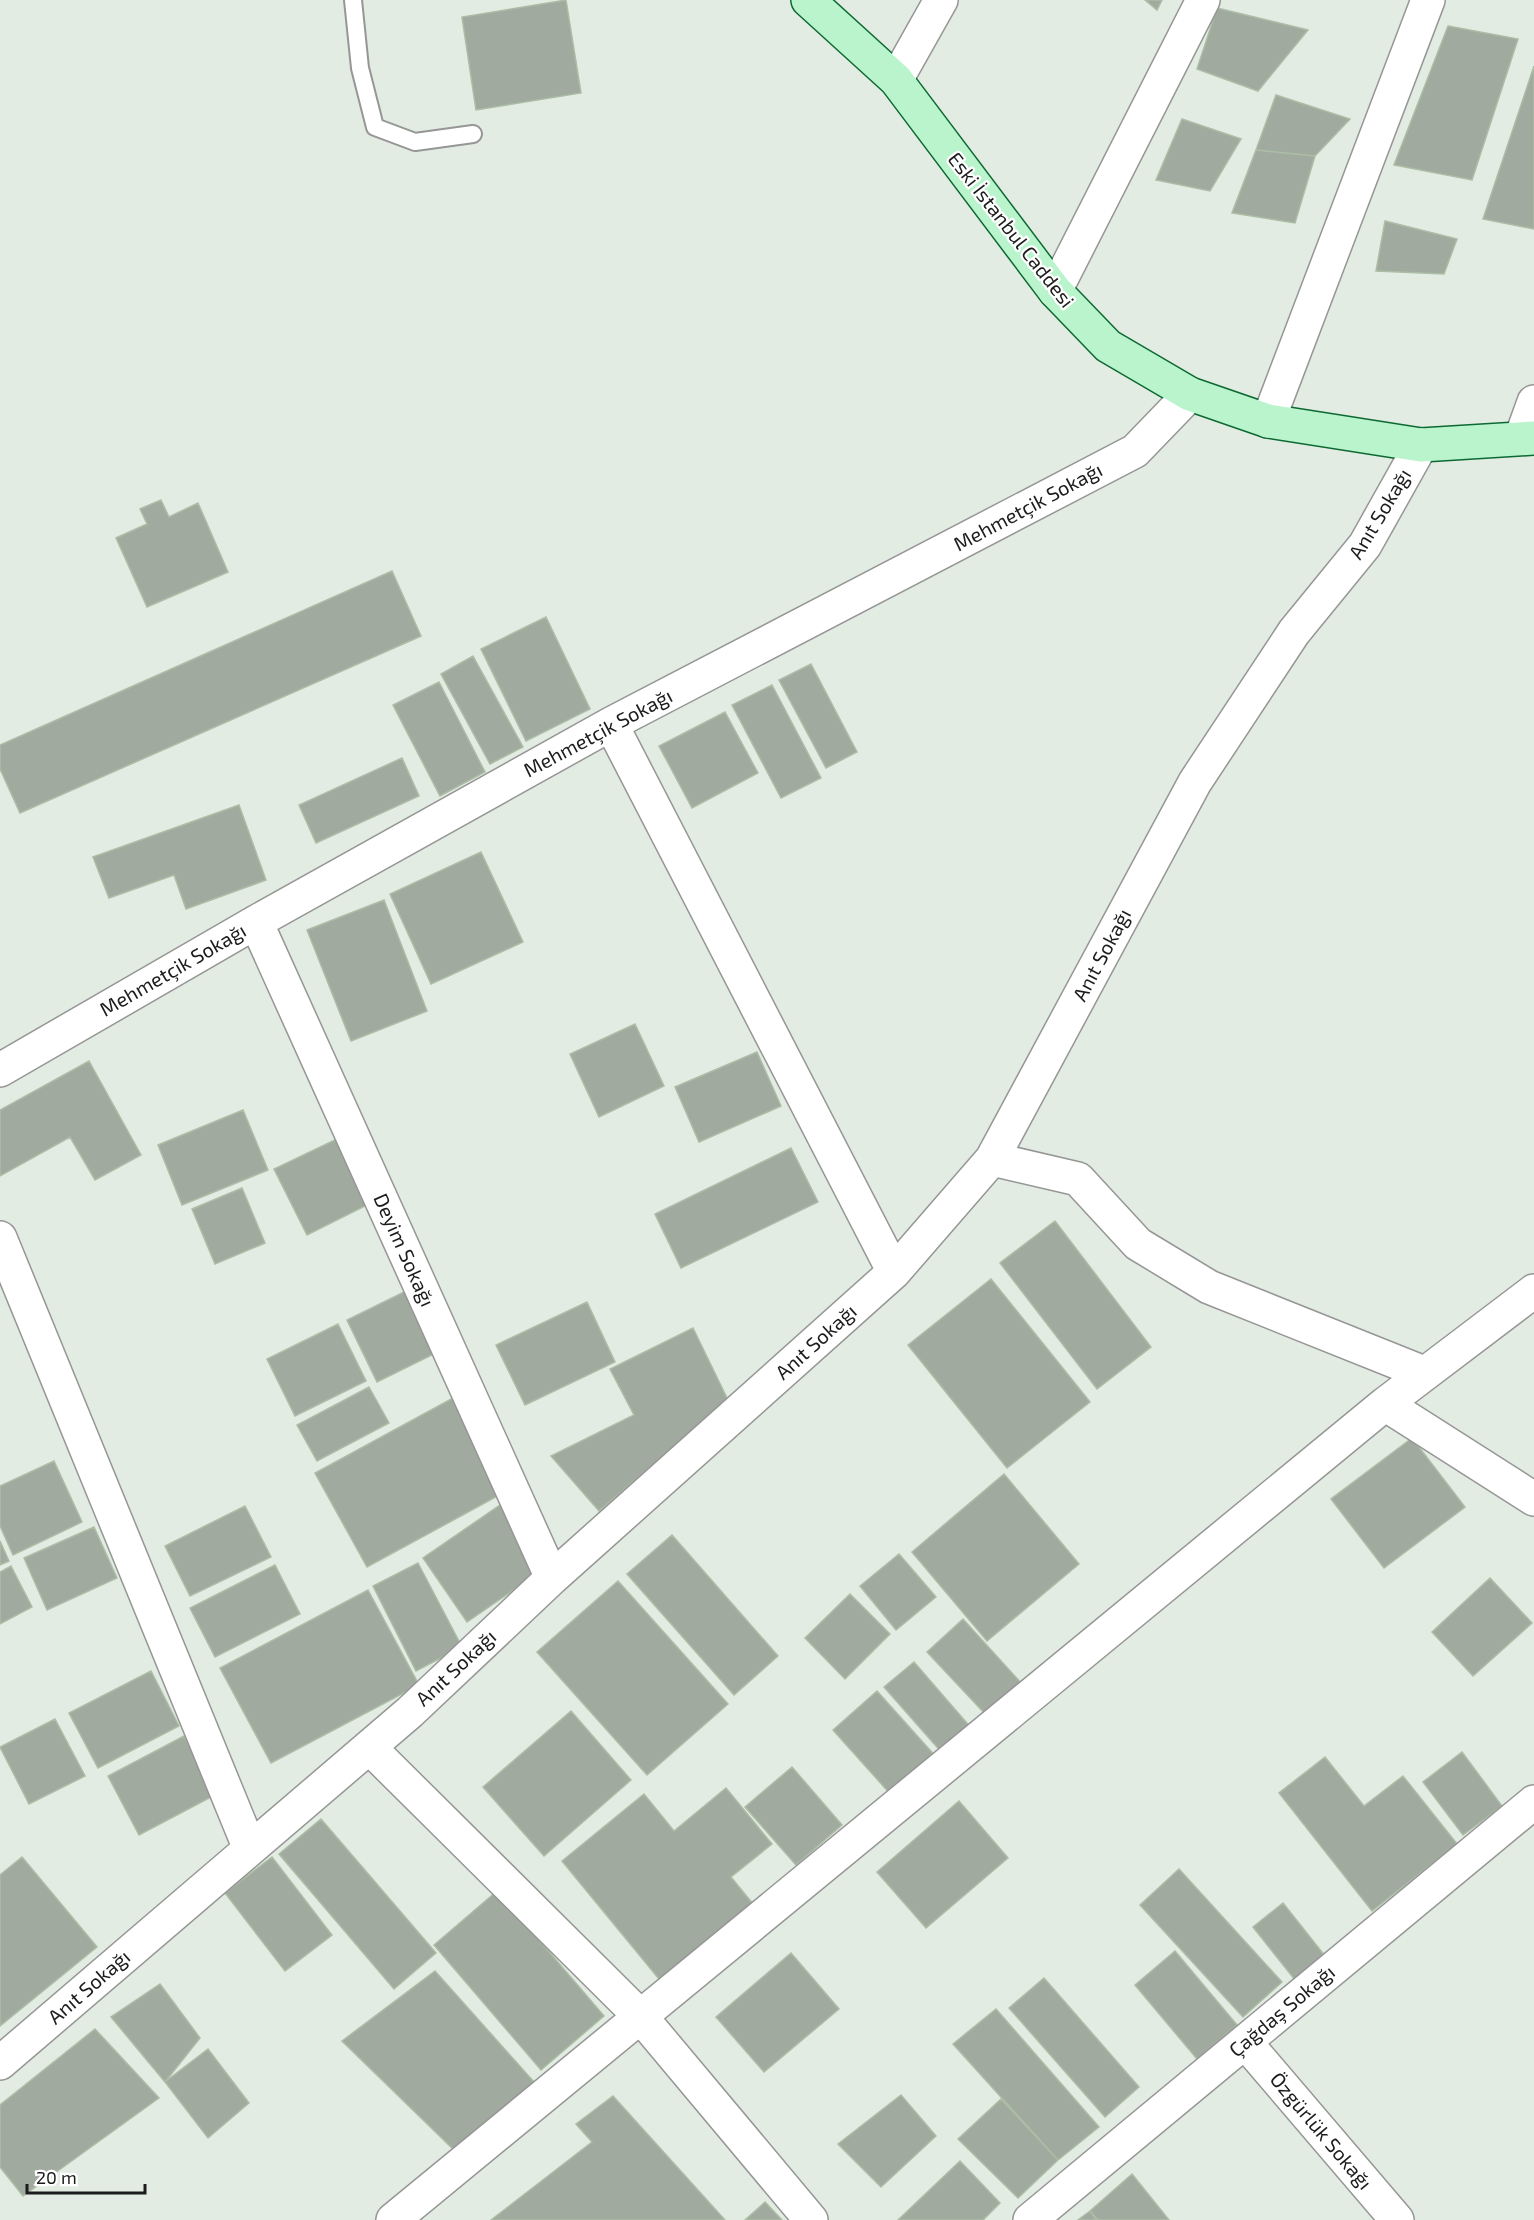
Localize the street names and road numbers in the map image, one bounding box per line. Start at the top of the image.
street label: Eski İstanbul Caddesi [944,147,1080,312]
street label: Mehmetçik Sokağı [949,457,1106,556]
street label: Anıt Sokağı [1343,464,1415,563]
street label: Mehmetçik Sokağı [519,683,676,782]
street label: Anıt Sokağı [1067,904,1135,1005]
street label: Mehmetçik Sokağı [95,918,250,1022]
street label: Deyim Sokağı [369,1189,441,1310]
street label: Anıt Sokağı [770,1299,861,1384]
street label: Anıt Sokağı [410,1624,500,1710]
street label: Anıt Sokağı [42,1944,134,2028]
street label: Çağdaş Sokağı [1224,1959,1340,2062]
street label: Özgürlük Sokağı [1266,2067,1378,2194]

